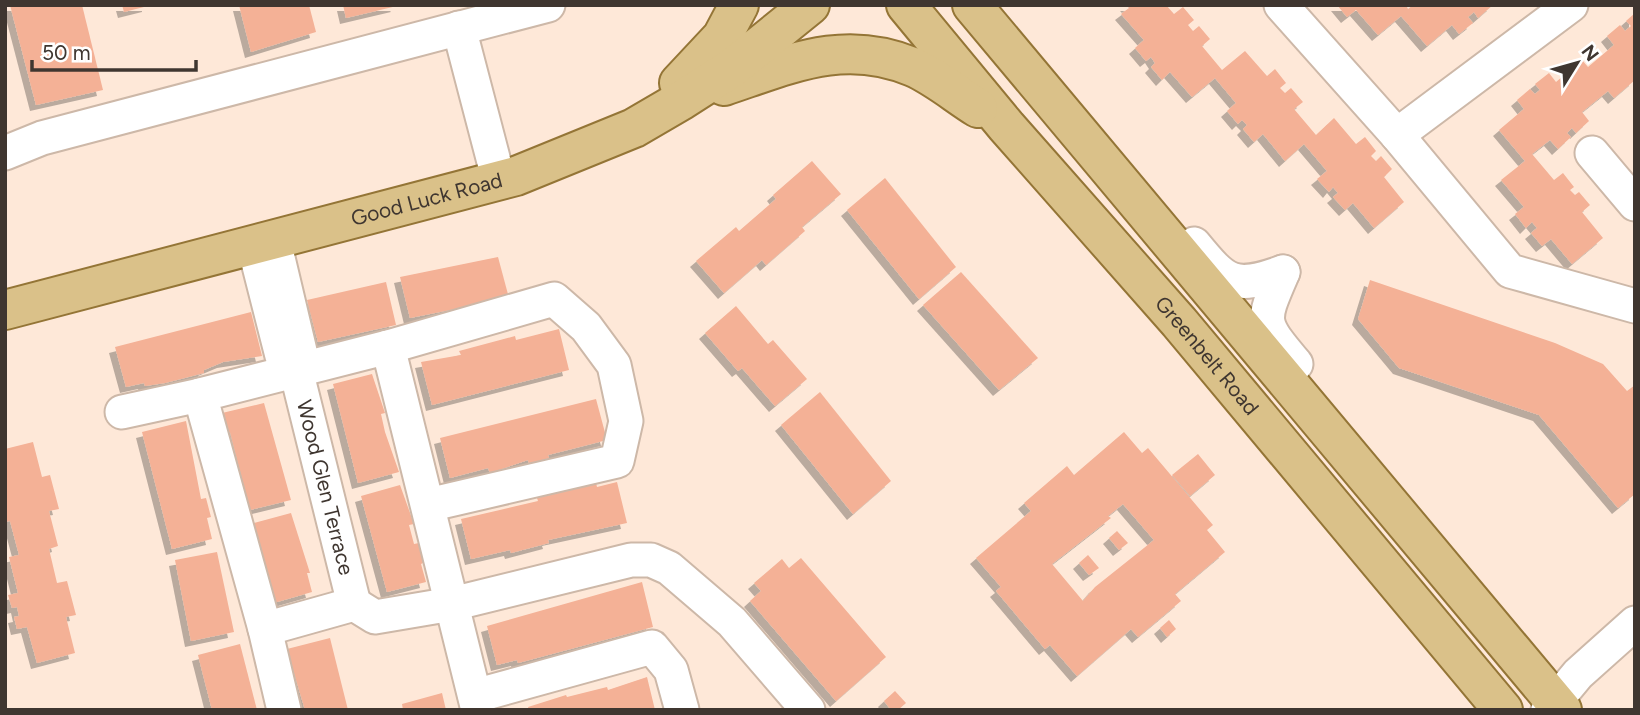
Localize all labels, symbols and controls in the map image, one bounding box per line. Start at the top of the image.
scale bar [32,28,196,72]
north arrow [1542,28,1612,98]
text: 50 m [42,40,91,65]
text: N [1577,40,1604,66]
street label: Good Luck Road [348,167,505,231]
street label: Greenbelt Road [1150,291,1264,420]
street label: Wood Glen Terrace [292,397,359,578]

